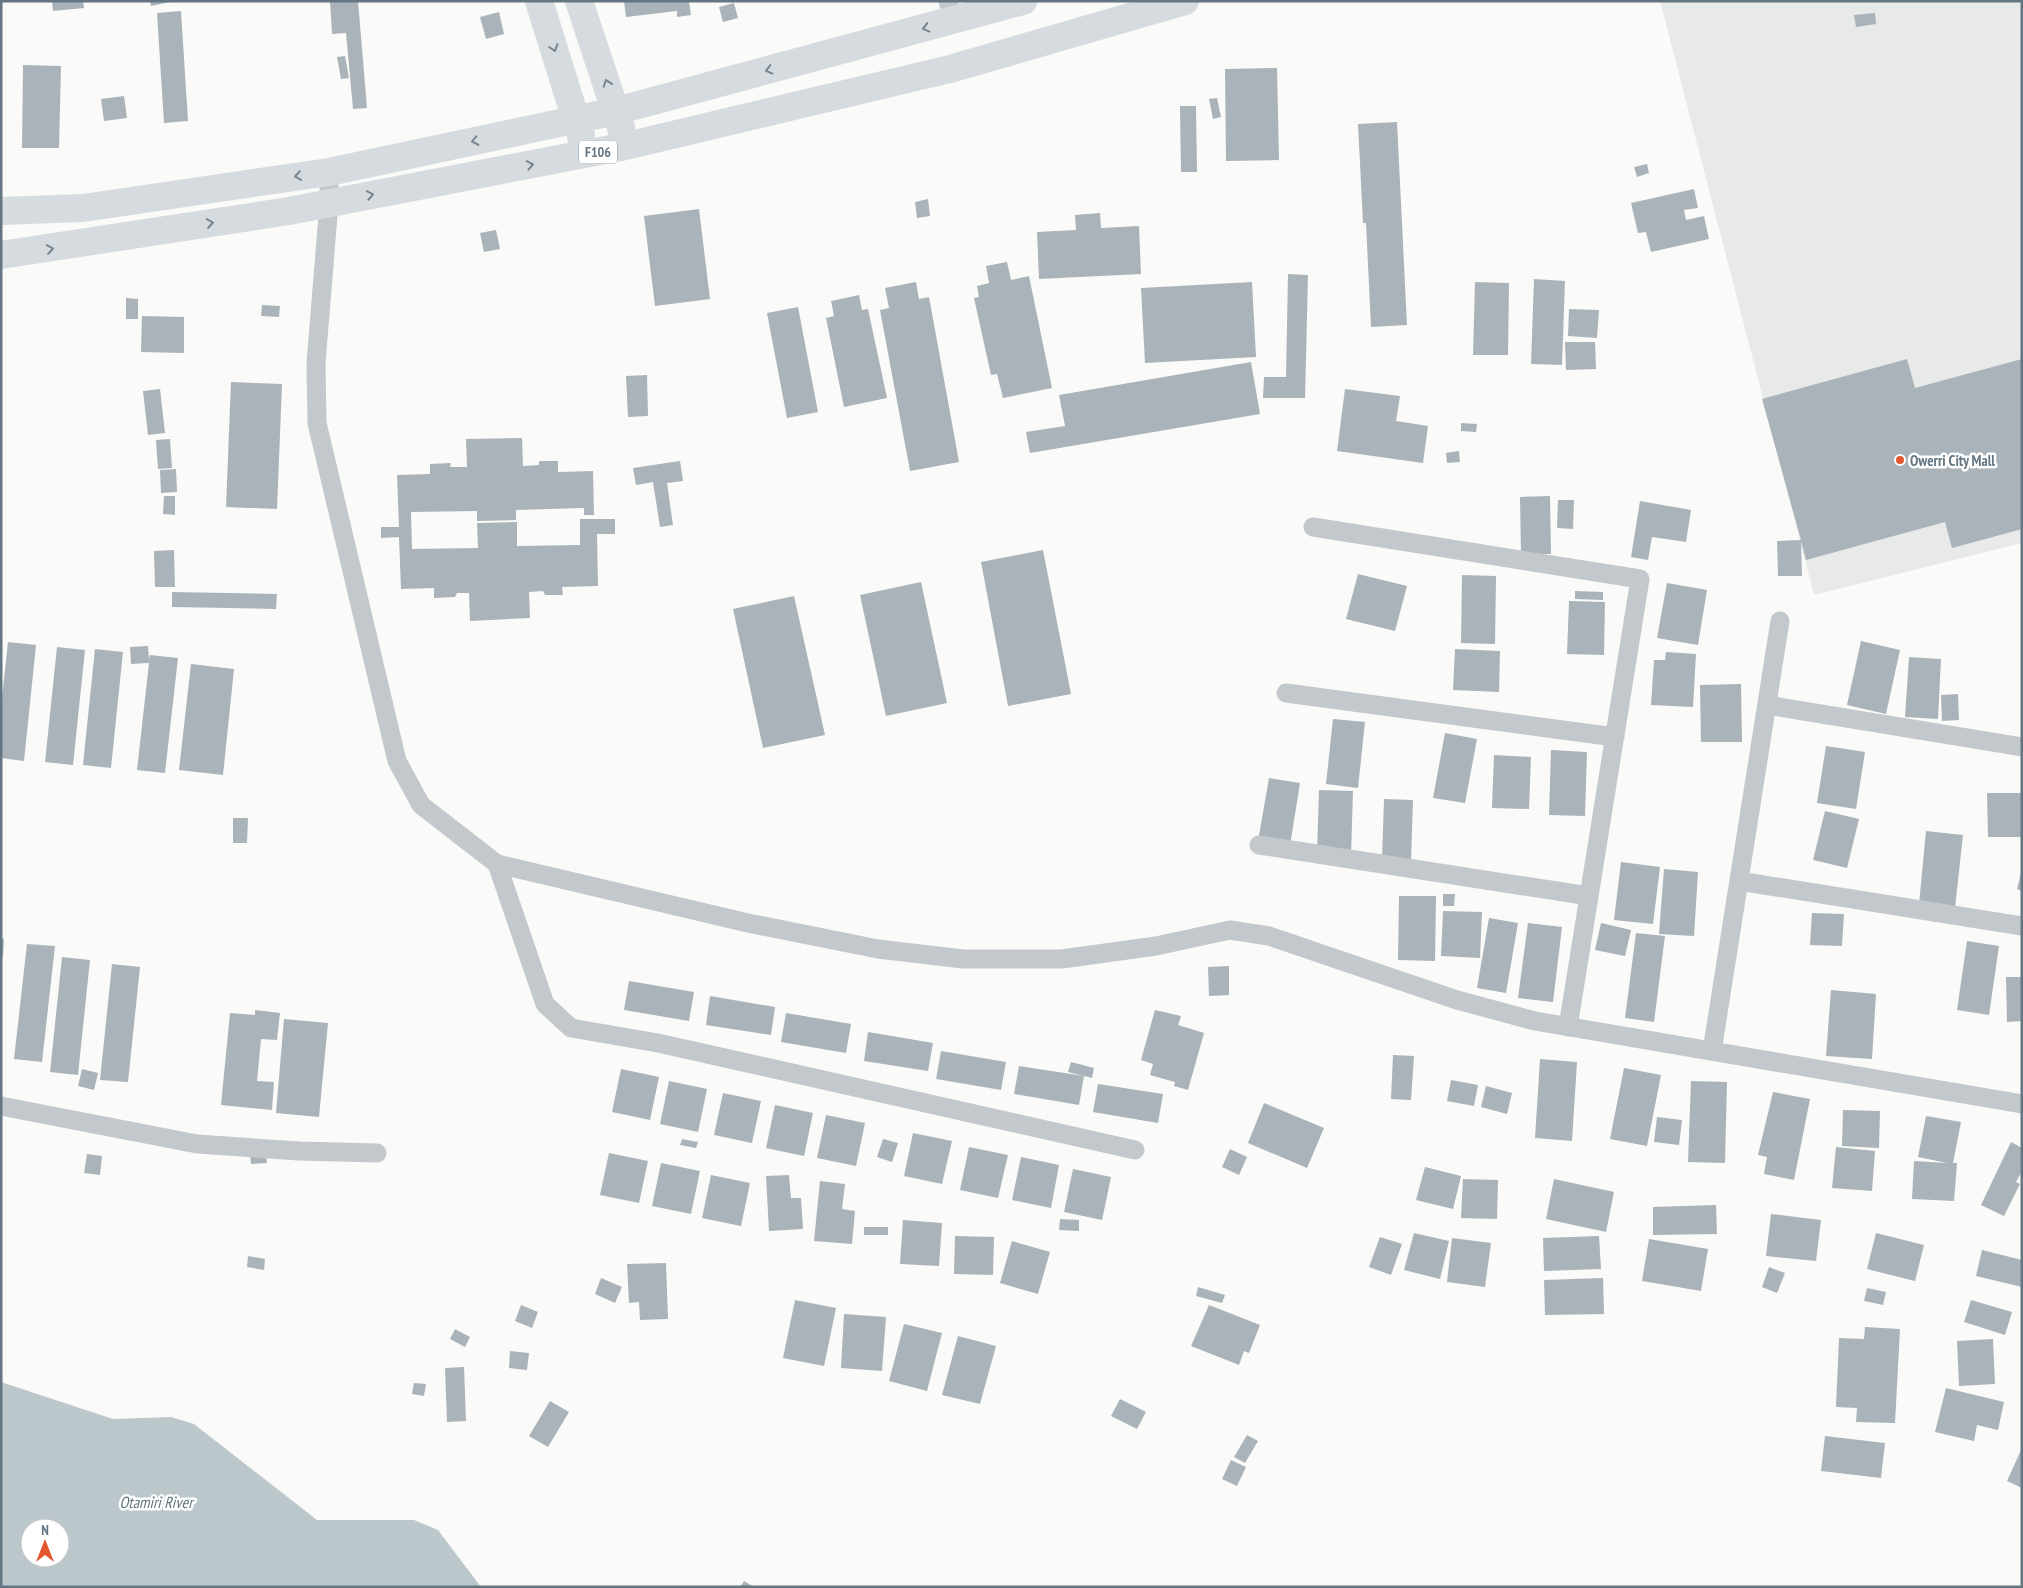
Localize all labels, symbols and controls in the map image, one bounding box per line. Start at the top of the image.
one-way arrow [922,23,930,33]
one-way arrow [548,43,558,51]
one-way arrow [765,65,773,75]
one-way arrow [603,79,613,88]
one-way arrow [470,135,479,146]
road number: F106 [579,140,617,163]
one-way arrow [525,160,534,171]
one-way arrow [294,170,302,181]
one-way arrow [366,191,375,201]
one-way arrow [206,219,214,229]
one-way arrow [45,244,54,254]
place label: Owerri City Mall [1910,451,1995,470]
marker: Owerri City Mall [1894,454,1906,466]
water label: Otamiri River [119,1492,195,1512]
north arrow [20,1518,70,1568]
text: N [41,1521,49,1539]

